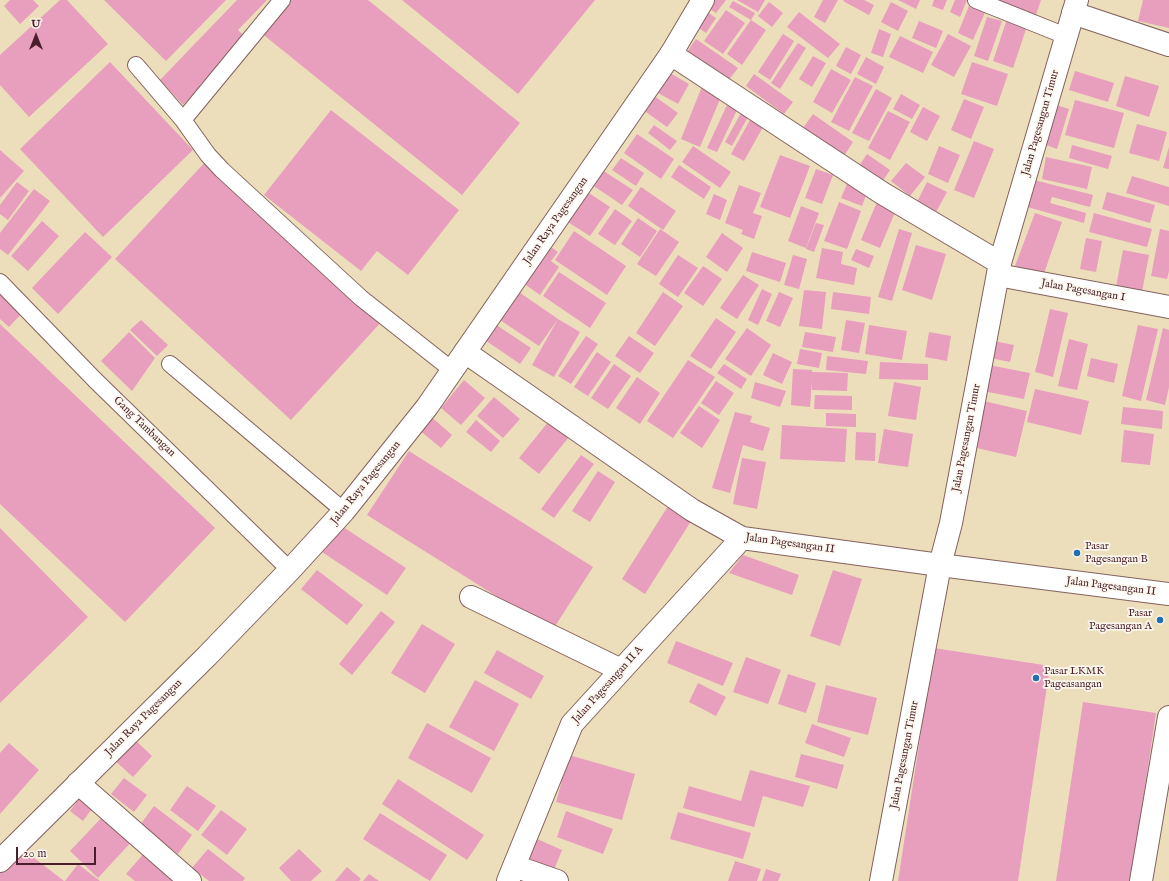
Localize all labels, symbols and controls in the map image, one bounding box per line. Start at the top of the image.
north arrow [16,16,56,56]
text: U [31,17,41,31]
street label: Jalan Pagesangan Timur [1020,68,1062,178]
street label: Jalan Raya Pagesangan [521,175,591,267]
street label: Jalan Pagesangan I [1040,277,1126,305]
street label: Jalan Pagesangan Timur [950,383,984,493]
street label: Gang Tambangan [110,394,178,460]
street label: Jalan Raya Pagesangan [328,439,404,527]
street label: Jalan Pagesangan II [745,531,835,557]
place label: Pasar Pagesangan B [1085,540,1148,566]
marker: Pasar Pagesangan B [1072,548,1082,558]
street label: Jalan Pagesangan II [1066,575,1156,599]
place label: Pasar Pagesangan A [1089,607,1152,633]
marker: Pasar Pagesangan A [1155,615,1165,625]
street label: Jalan Pagesangan II A [570,644,646,726]
place label: Pasar LKMK Pageasangan [1044,665,1104,691]
marker: Pasar LKMK Pageasangan [1031,673,1041,683]
street label: Jalan Raya Pagesangan [103,677,185,759]
street label: Jalan Pagesangan Timur [888,700,922,810]
scale bar [18,839,98,865]
text: 20 m [23,846,46,861]

